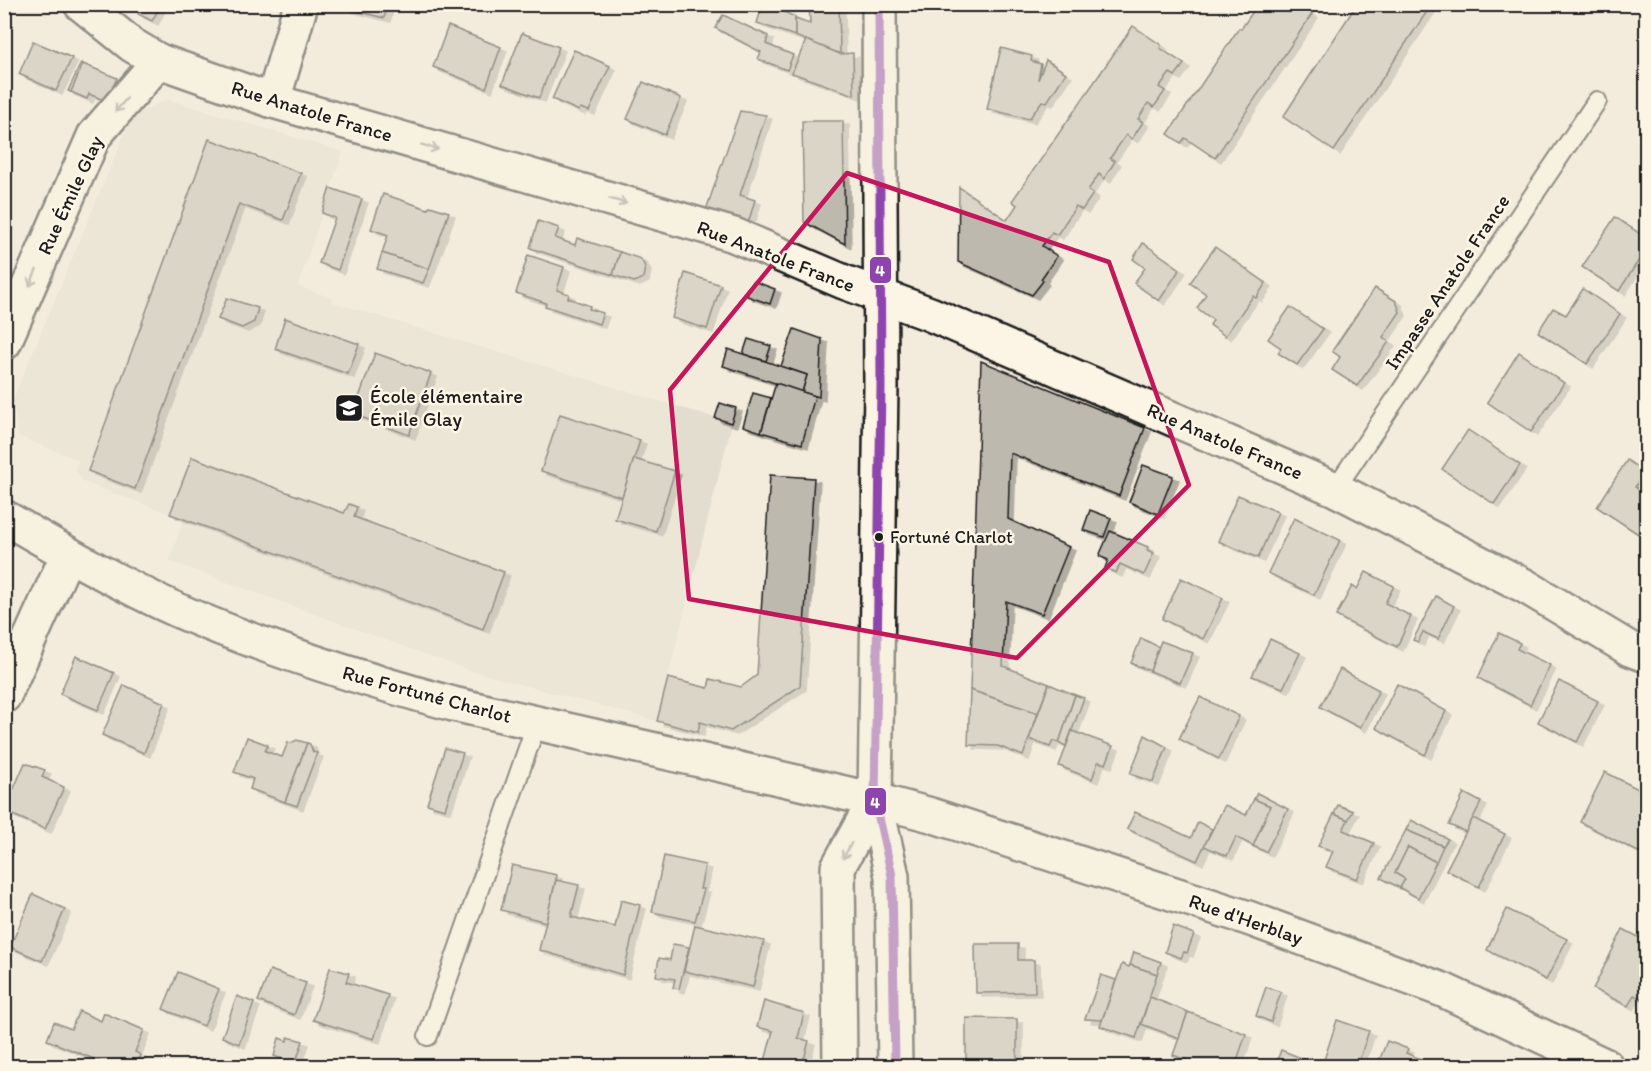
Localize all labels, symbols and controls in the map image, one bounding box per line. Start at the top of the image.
street label: Rue Anatole France [229,75,395,147]
one-way arrow [114,97,128,112]
street label: Rue Émile Glay [32,131,108,258]
one-way arrow [420,142,439,153]
street label: Impasse Anatole France [1379,190,1515,374]
one-way arrow [608,196,627,208]
street label: Rue Anatole France [694,215,858,297]
line badge: 4 [869,256,892,284]
text: 4 [875,261,885,280]
one-way arrow [27,268,38,286]
place label: École élémentaire Émile Glay [370,384,523,431]
school or university icon: École élémentaire Émile Glay [333,392,365,424]
street label: Rue Anatole France [1143,397,1307,485]
place label: Fortuné Charlot [890,526,1013,548]
marker: Fortuné Charlot [873,531,885,543]
street label: Rue Fortuné Charlot [340,660,514,728]
line badge: 4 [864,787,887,816]
text: 4 [870,793,880,812]
one-way arrow [841,842,853,859]
street label: Rue d'Herblay [1186,888,1307,950]

